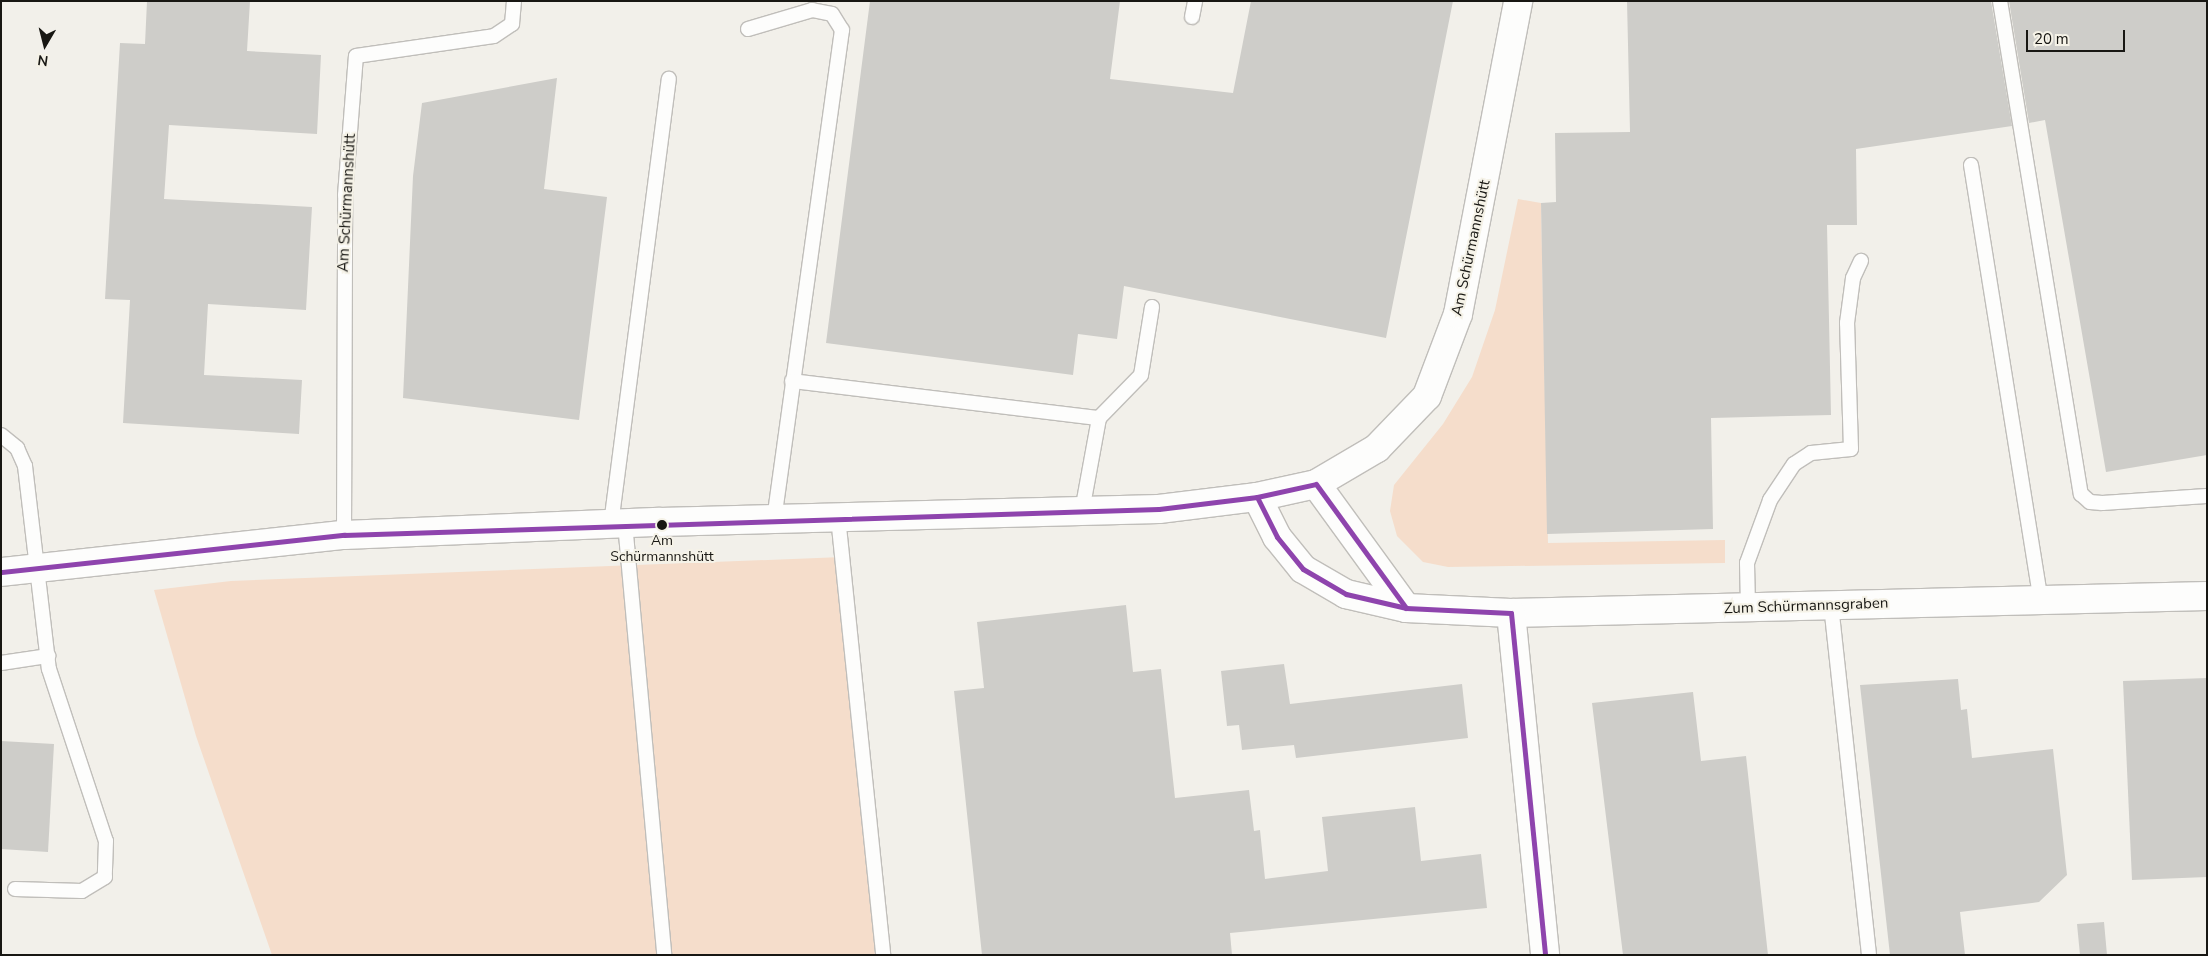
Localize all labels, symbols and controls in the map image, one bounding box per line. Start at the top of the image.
north arrow [20,20,70,70]
scale bar [2028,20,2127,52]
text: 20 m [2034,29,2069,49]
text: N [36,50,49,70]
street label: Am Schürmannshütt [334,133,360,273]
street label: Am Schürmannshütt [1448,178,1494,318]
marker: Am Schürmannshütt [657,520,667,530]
place label: Am Schürmannshütt [610,533,714,566]
street label: Zum Schürmannsgraben [1723,594,1889,618]

